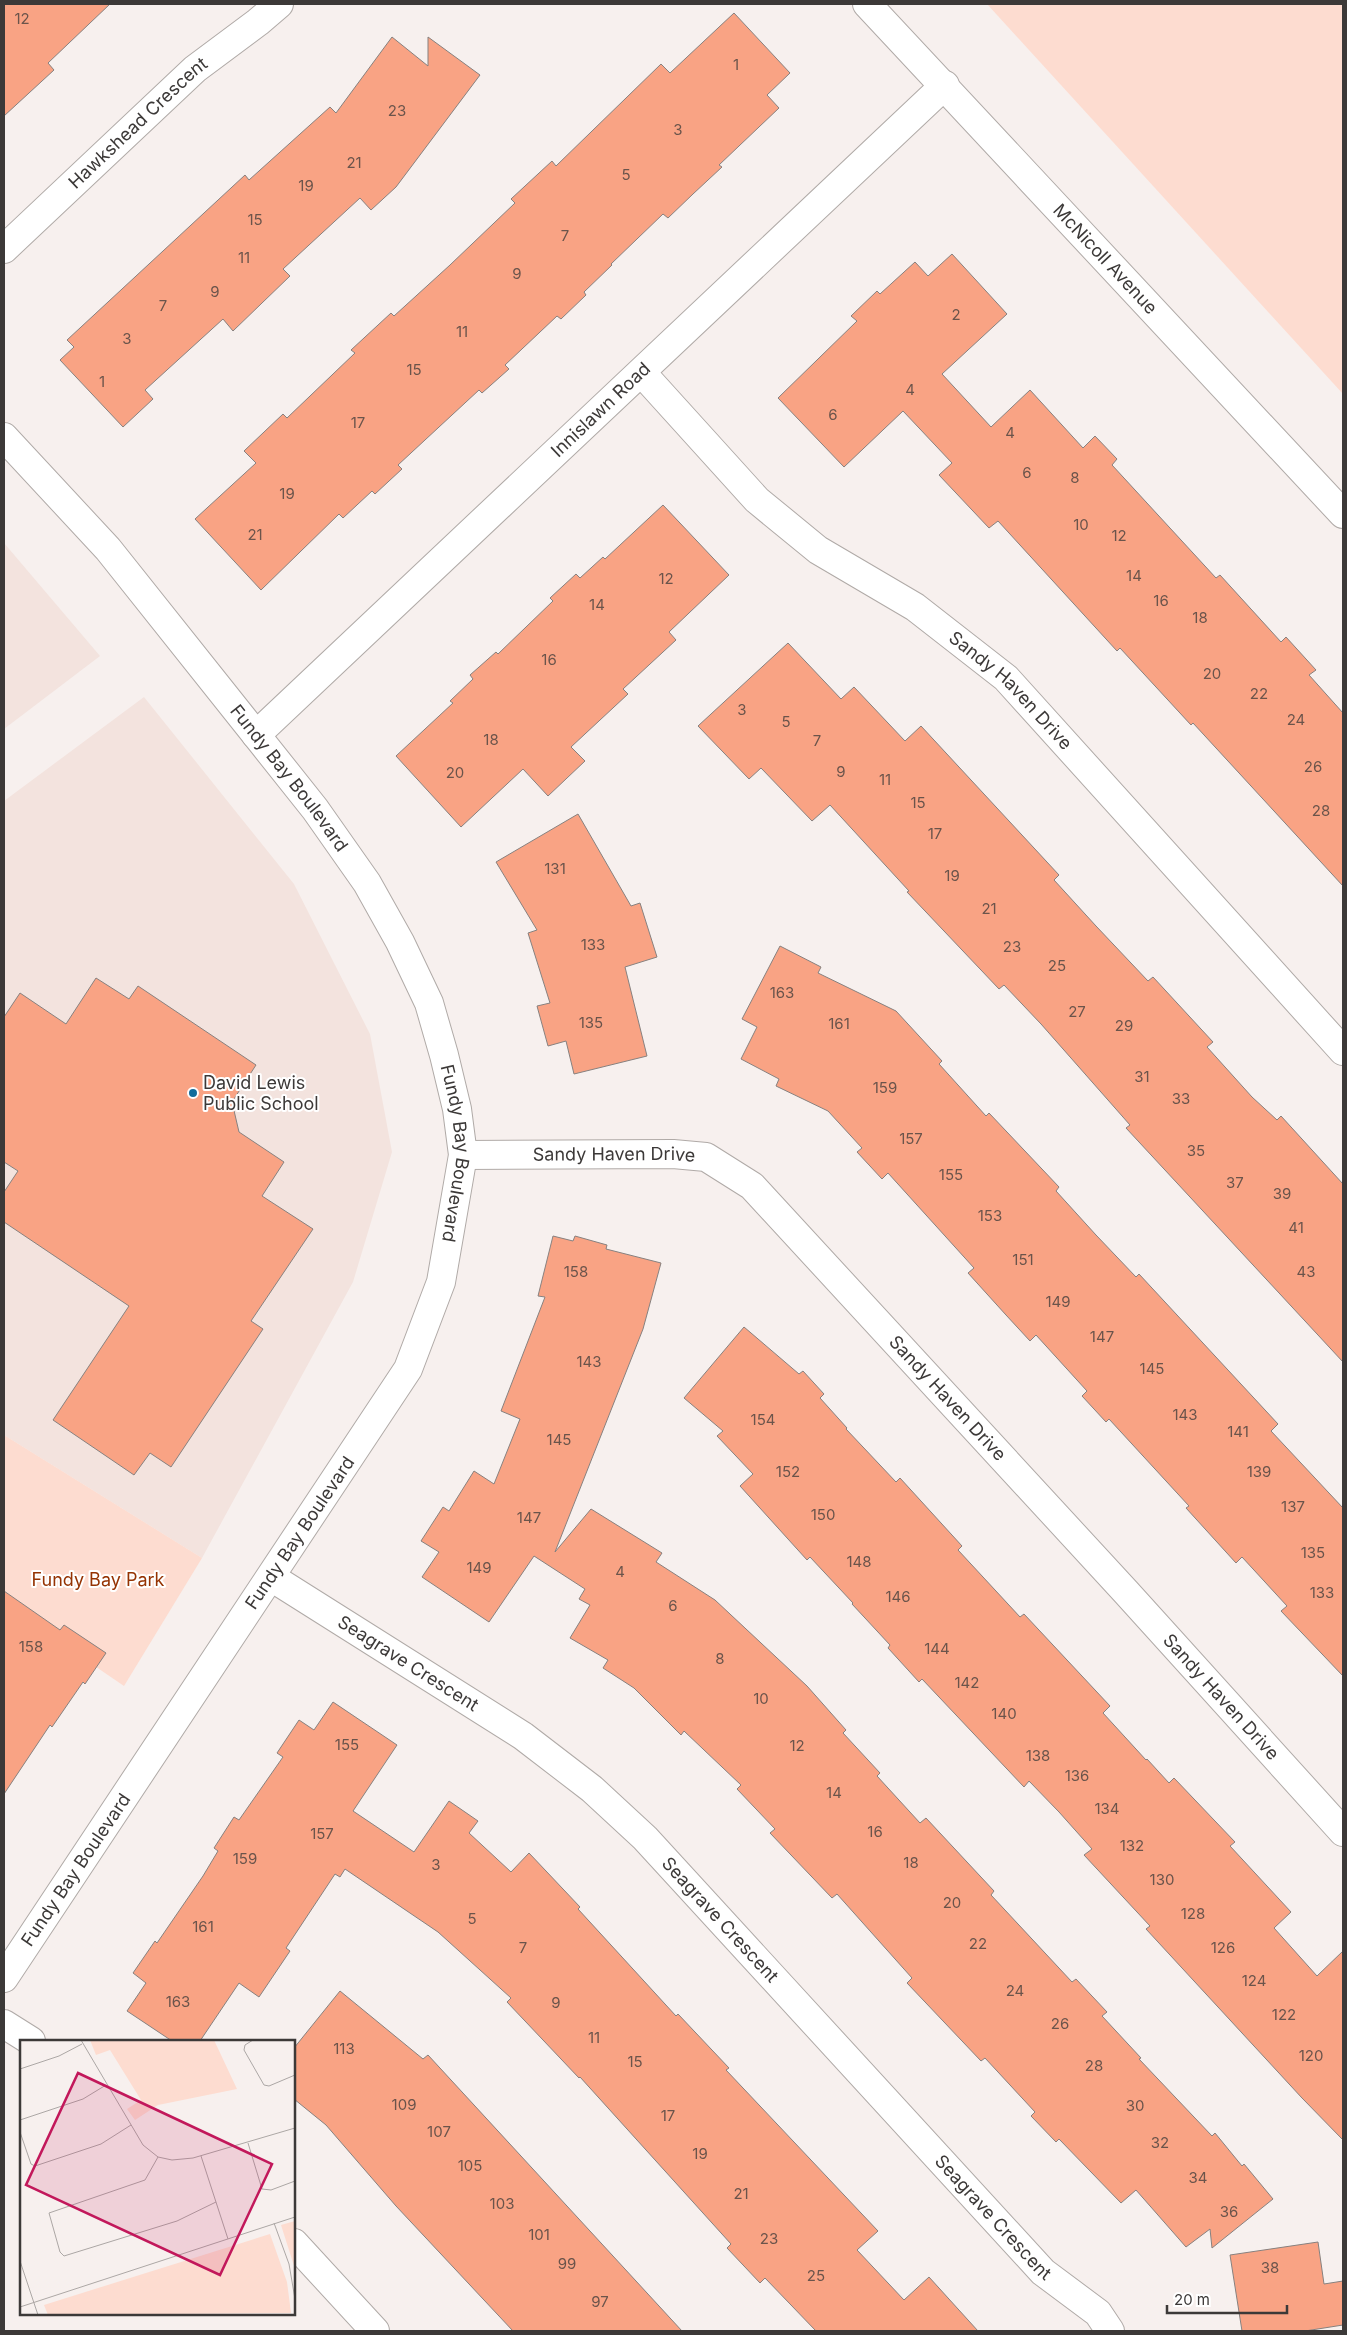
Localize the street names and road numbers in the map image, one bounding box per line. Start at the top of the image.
street label: Hawkshead Crescent [64,53,211,193]
street label: McNicoll Avenue [1049,199,1162,318]
street label: Innislawn Road [547,358,654,461]
street label: Sandy Haven Drive [945,627,1077,754]
street label: Fundy Bay Boulevard [226,700,353,855]
street label: Fundy Bay Boulevard [437,1062,474,1244]
street label: Sandy Haven Drive [533,1143,696,1166]
street label: Sandy Haven Drive [885,1331,1011,1465]
street label: Fundy Bay Boulevard [241,1452,359,1613]
street label: Seagrave Crescent [334,1611,483,1715]
street label: Sandy Haven Drive [1159,1629,1284,1764]
street label: Fundy Bay Boulevard [17,1789,135,1950]
street label: Seagrave Crescent [658,1852,783,1986]
street label: Seagrave Crescent [931,2150,1055,2284]

